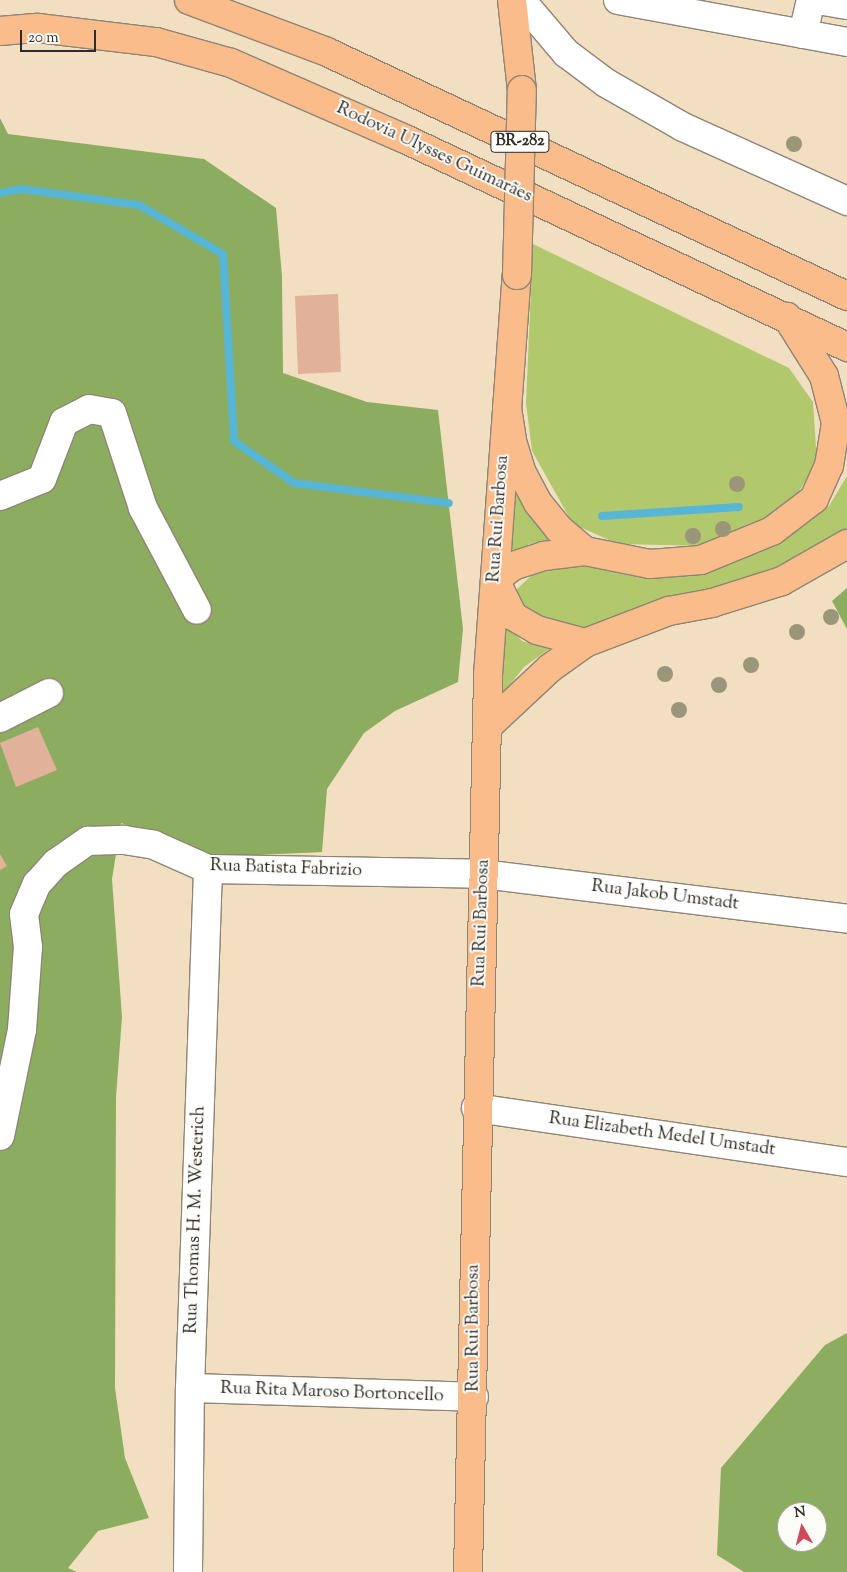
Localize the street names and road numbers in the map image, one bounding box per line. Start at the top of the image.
street label: Rodovia Ulysses Guimarães [333,98,535,208]
road number: BR-282 [490,128,550,156]
street label: Rua Rui Barbosa [484,455,514,583]
street label: Rua Batista Fabrizio [210,856,362,882]
street label: Rua Rui Barbosa [469,859,495,987]
street label: Rua Jakob Umstadt [590,876,740,916]
street label: Rua Thomas H. M. Westerich [181,1106,211,1334]
street label: Rua Elizabeth Medel Umstadt [547,1108,777,1162]
street label: Rua Rui Barbosa [463,1264,485,1392]
street label: Rua Rita Maroso Bortoncello [220,1378,444,1408]

